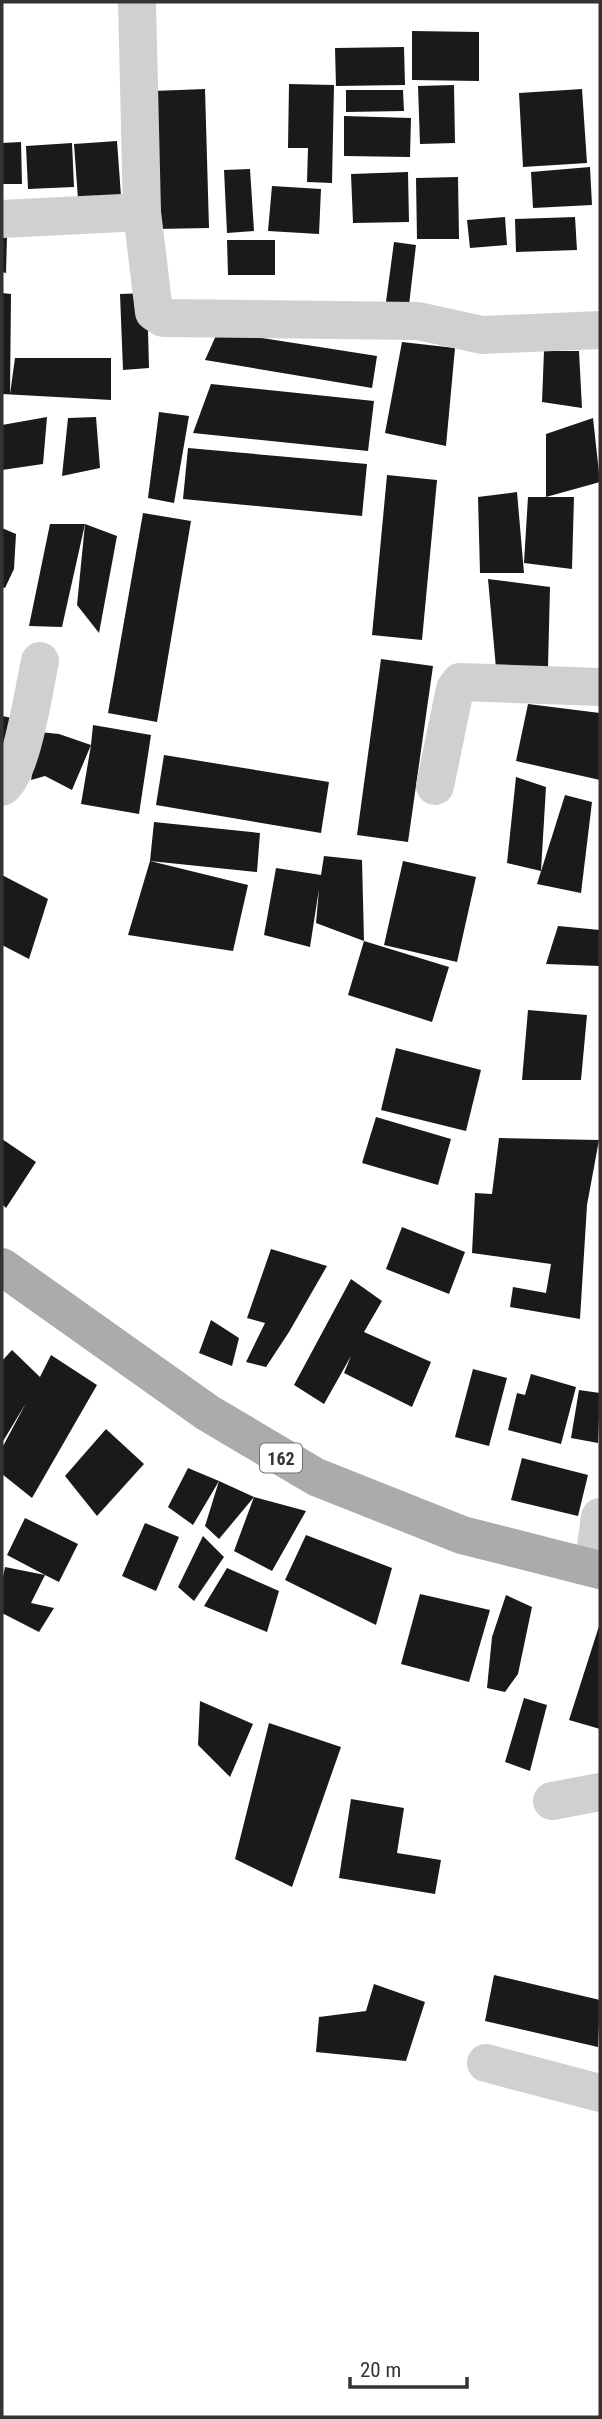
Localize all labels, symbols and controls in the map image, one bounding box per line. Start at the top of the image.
road number: 162 [260,1443,302,1472]
scale bar [350,2346,467,2390]
text: 20 m [360,2358,401,2382]

